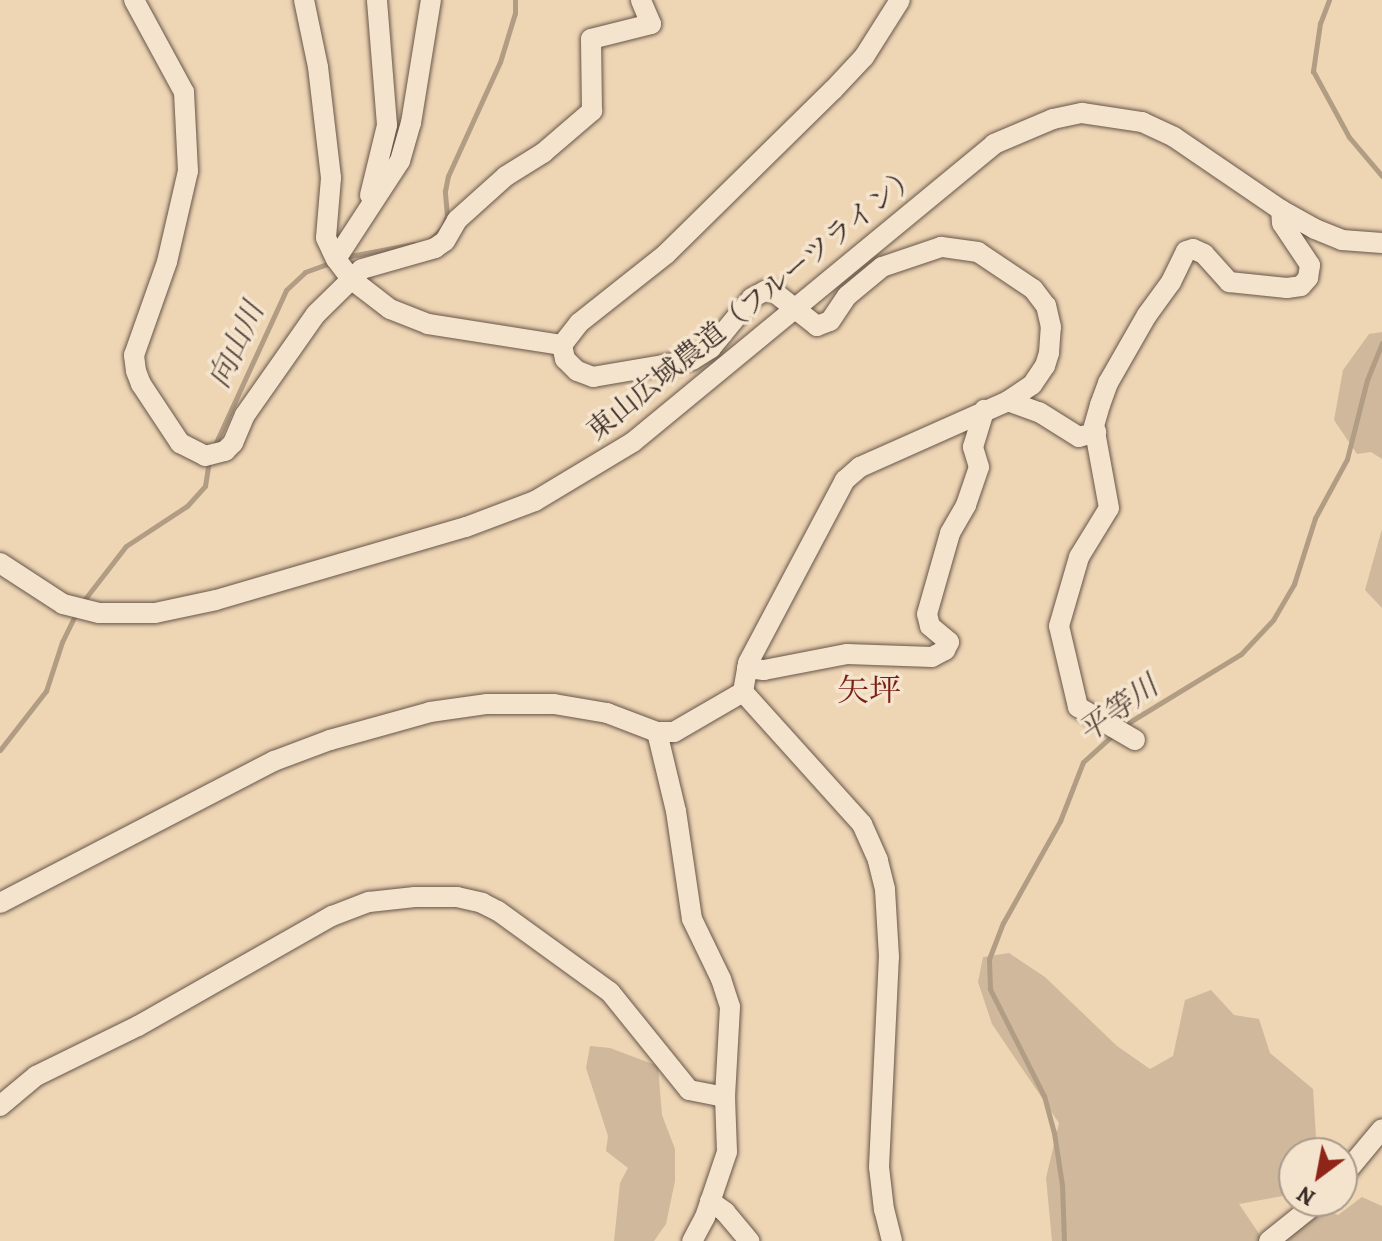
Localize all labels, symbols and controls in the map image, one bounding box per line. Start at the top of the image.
street label: 東山広域農道（フルーツライン） [579,158,927,448]
water label: 向山川 [201,297,271,393]
water label: 平等川 [1071,668,1165,750]
district label: 矢坪 [837,671,901,709]
north arrow [1278,1137,1358,1217]
text: N [1292,1179,1321,1213]

